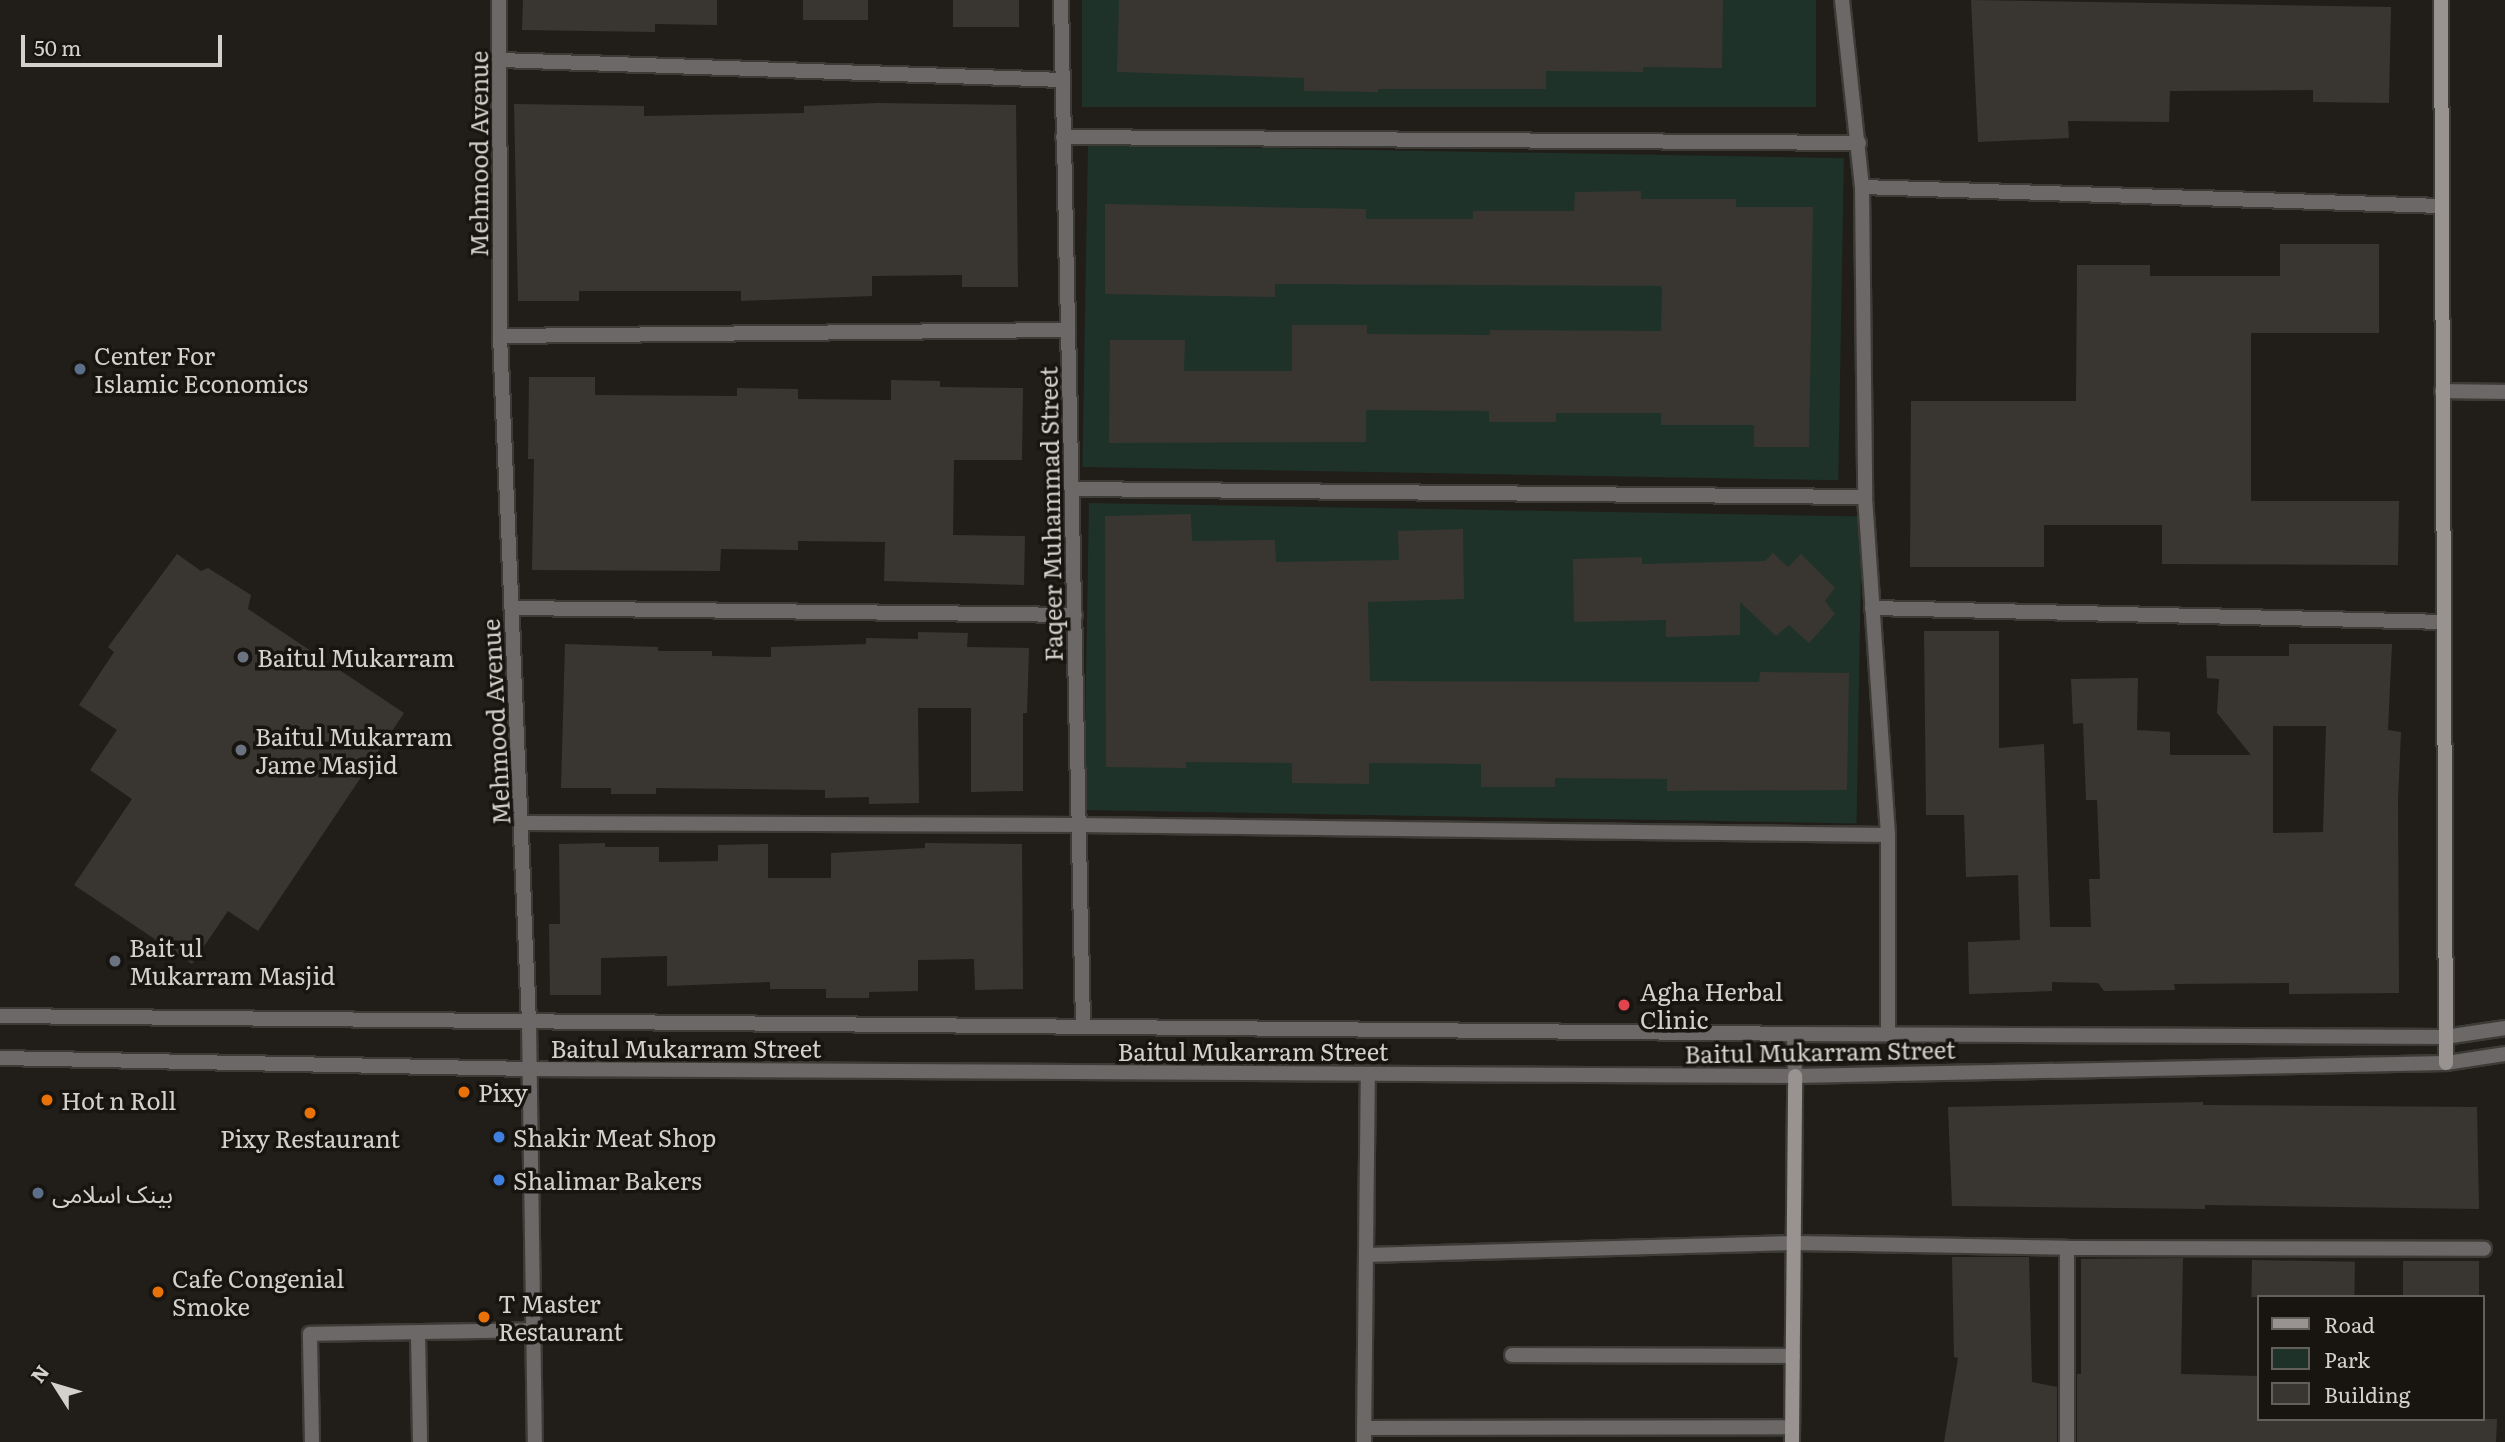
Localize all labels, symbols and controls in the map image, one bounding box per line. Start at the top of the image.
scale bar [24,21,226,65]
text: 50 m [34,31,81,62]
street label: Mehmood Avenue [464,51,492,257]
place label: Center For Islamic Economics [94,341,308,397]
marker: Center For Islamic Economics [72,361,88,377]
street label: Faqeer Muhammad Street [1033,366,1067,662]
street label: Mehmood Avenue [475,618,515,826]
place label: Baitul Mukarram [257,643,455,671]
marker: Baitul Mukarram [235,649,251,665]
place label: Baitul Mukarram Jame Masjid [255,722,453,778]
marker: Baitul Mukarram Jame Masjid [233,742,249,758]
place label: Bait ul Mukarram Masjid [129,933,335,989]
marker: Bait ul Mukarram Masjid [107,953,123,969]
place label: Agha Herbal Clinic [1640,977,1783,1033]
marker: Agha Herbal Clinic [1614,995,1634,1015]
street label: Baitul Mukarram Street [550,1034,822,1062]
street label: Baitul Mukarram Street [1684,1034,1956,1068]
street label: Baitul Mukarram Street [1117,1037,1389,1065]
place label: Pixy [478,1078,528,1106]
marker: Pixy [456,1084,472,1100]
place label: Hot n Roll [61,1086,176,1114]
marker: Hot n Roll [39,1092,55,1108]
marker: Pixy Restaurant [302,1105,318,1121]
place label: Shakir Meat Shop [513,1123,716,1151]
place label: Pixy Restaurant [220,1124,400,1152]
marker: Shakir Meat Shop [491,1129,507,1145]
place label: Shalimar Bakers [513,1166,702,1194]
marker: Shalimar Bakers [491,1172,507,1188]
place label: بینک اسلامی [52,1179,173,1207]
marker: بینک اسلامی [30,1185,46,1201]
place label: Cafe Congenial Smoke [172,1264,344,1320]
marker: Cafe Congenial Smoke [150,1284,166,1300]
place label: T Master Restaurant [498,1289,623,1345]
legend [2256,1295,2484,1421]
text: Road [2324,1308,2375,1339]
marker: T Master Restaurant [476,1309,492,1325]
text: Park [2324,1343,2370,1374]
north arrow [21,1351,91,1421]
text: N [23,1359,55,1388]
text: Building [2324,1378,2410,1409]

